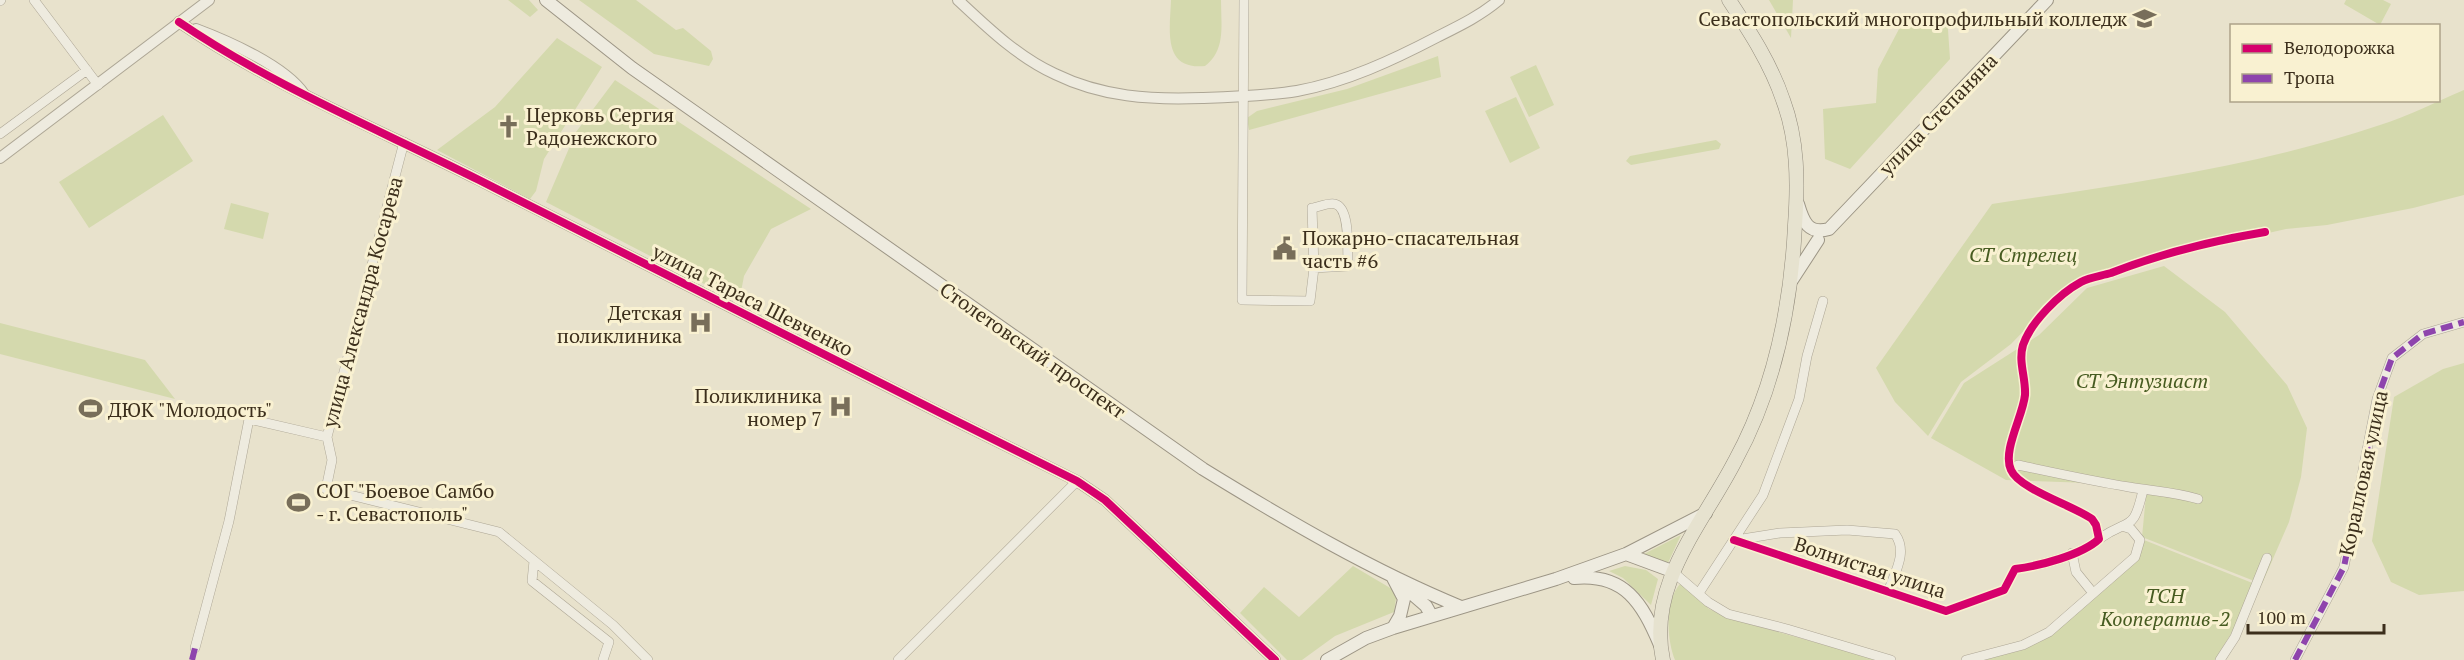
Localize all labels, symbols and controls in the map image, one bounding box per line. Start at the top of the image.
place label: Севастопольский многопрофильный колледж [1698,5,2128,32]
school or university icon: Севастопольский многопрофильный колледж [2132,5,2158,31]
legend [2230,24,2440,102]
text: Велодорожка [2284,35,2395,59]
street label: улица Степаняна [1872,47,2003,182]
text: Тропа [2284,65,2335,89]
place label: Церковь Сергия Радонежского [526,101,674,151]
church icon: Церковь Сергия Радонежского [495,113,521,139]
street label: улица Александра Косарева [315,173,409,432]
place label: Пожарно-спасательная часть #6 [1302,224,1519,274]
public building icon: Пожарно-спасательная часть #6 [1271,235,1297,261]
street label: улица Тараса Шевченко [647,237,858,362]
park label: СТ Стрелец [1969,241,2077,268]
street label: Столетовский проспект [935,275,1131,425]
place label: Детская поликлиника [557,299,682,349]
hospital icon: Детская поликлиника [687,310,713,336]
park label: СТ Энтузиаст [2076,367,2208,394]
place label: Поликлиника номер 7 [695,382,822,432]
street label: Коралловая улица [2332,388,2394,558]
hospital icon: Поликлиника номер 7 [827,394,853,420]
sports icon: ДЮК "Молодость" [77,396,103,422]
place label: ДЮК "Молодость" [108,396,272,423]
place label: СОГ "Боевое Самбо - г. Севастополь" [316,477,494,527]
sports icon: СОГ "Боевое Самбо - г. Севастополь" [285,489,311,515]
street label: Волнистая улица [1791,530,1949,604]
park label: ТСН Кооператив-2 [2099,582,2230,632]
scale bar [2248,597,2384,635]
text: 100 m [2257,605,2306,629]

